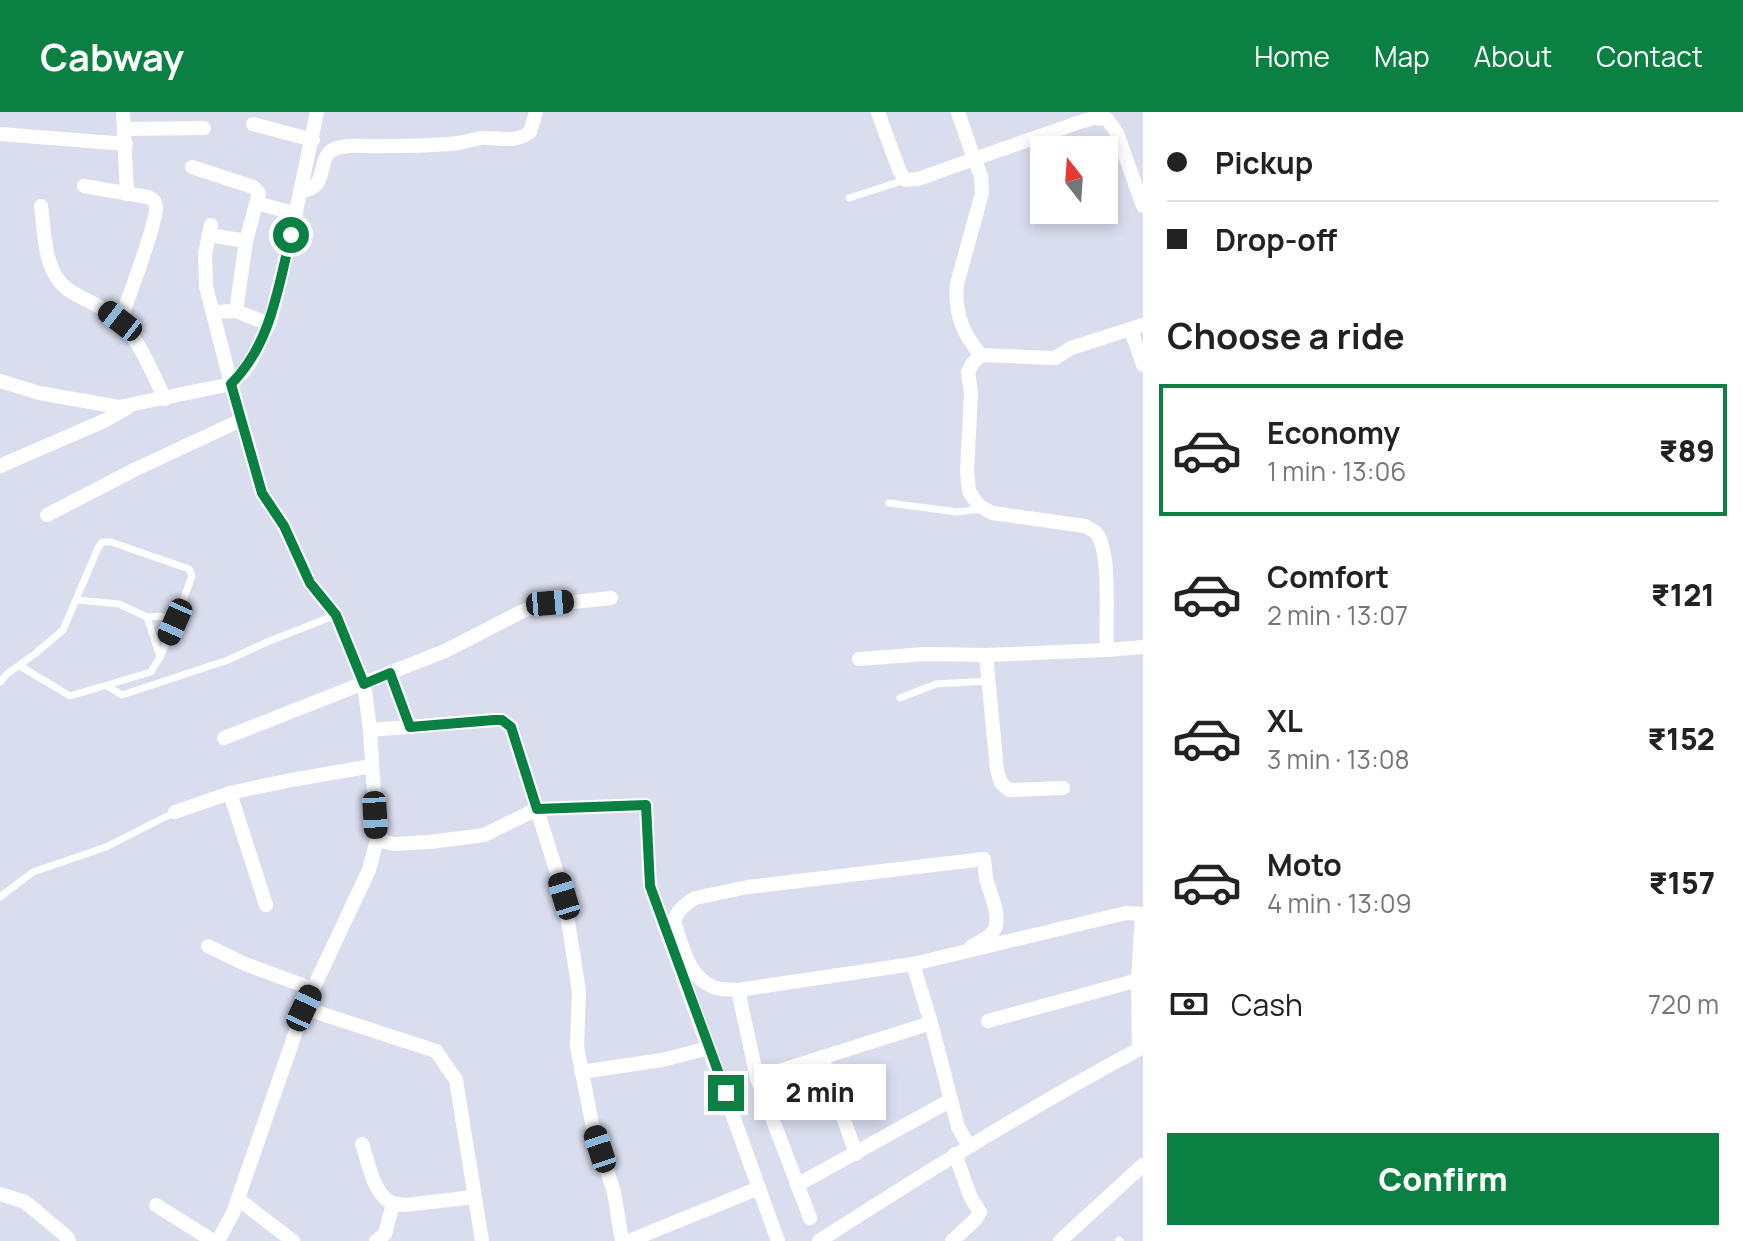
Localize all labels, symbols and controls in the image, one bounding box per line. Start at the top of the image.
text: Cabway [40,30,184,82]
text: Home [1254,37,1330,75]
text: Map [1374,37,1430,75]
text: About [1474,37,1552,75]
text: Contact [1596,37,1703,75]
north arrow [1030,136,1118,224]
map controls [1030,136,1118,224]
text: Pickup [1215,142,1313,183]
route start [273,217,309,253]
text: Drop-off [1215,219,1337,260]
car [94,297,146,345]
text: Choose a ride [1167,311,1405,360]
text: Economy [1267,412,1400,453]
icon: car [1171,414,1243,486]
text: ₹89 [1659,430,1715,471]
text: 1 min · 13:06 [1267,453,1406,489]
text: Comfort [1267,556,1389,597]
icon: car [1171,558,1243,630]
text: ₹121 [1651,574,1715,615]
car [525,589,575,617]
car [154,595,196,649]
text: 2 min · 13:07 [1267,597,1408,633]
text: XL [1267,700,1303,741]
icon: car [1171,702,1243,774]
text: ₹152 [1648,718,1715,759]
text: 3 min · 13:08 [1267,741,1410,777]
car [362,790,388,840]
text: Moto [1267,844,1342,885]
icon: car [1171,846,1243,918]
text: ₹157 [1649,862,1715,903]
car [546,870,582,922]
text: 4 min · 13:09 [1267,885,1412,921]
car [283,981,325,1035]
icon: cash [1167,982,1211,1026]
text: Cash [1231,984,1303,1025]
text: 720 m [1648,986,1719,1022]
callout: 2 min [754,1065,886,1121]
text: 2 min [786,1074,854,1110]
route end [708,1075,744,1111]
car [581,1122,619,1176]
button: Confirm [1167,1133,1719,1225]

